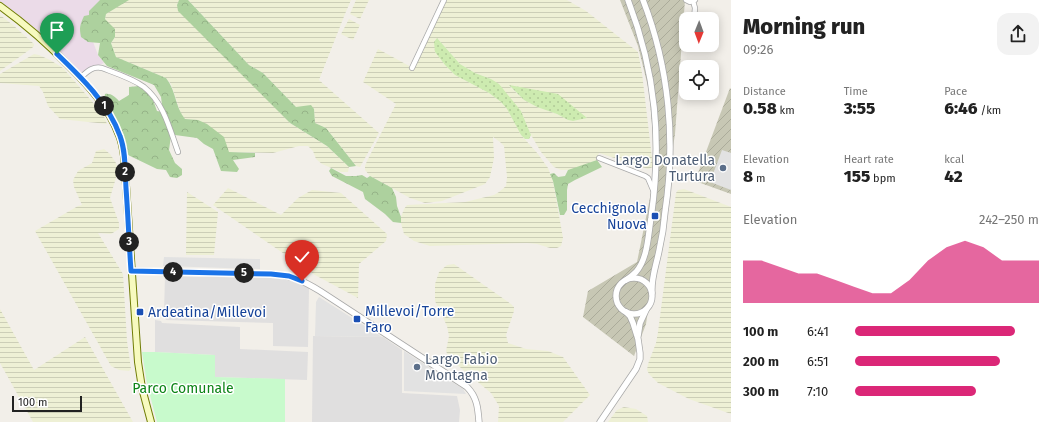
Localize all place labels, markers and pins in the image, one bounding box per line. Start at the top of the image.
pin [40,13,74,54]
pin: 1 [94,96,114,116]
place label: Largo Donatella Turtura [615,152,715,185]
pin: 2 [115,162,135,182]
marker: Largo Donatella Turtura [718,163,728,173]
place label: Cecchignola Nuova [571,200,647,233]
marker: Cecchignola Nuova [650,211,660,221]
pin: 3 [119,232,139,252]
pin [285,240,319,281]
pin: 4 [163,262,183,282]
pin: 5 [234,263,254,283]
place label: Millevoi/Torre Faro [365,303,454,336]
place label: Ardeatina/Millevoi [148,304,266,321]
marker: Ardeatina/Millevoi [135,307,145,317]
marker: Millevoi/Torre Faro [352,314,362,324]
place label: Largo Fabio Montagna [425,351,498,384]
marker: Largo Fabio Montagna [412,362,422,372]

